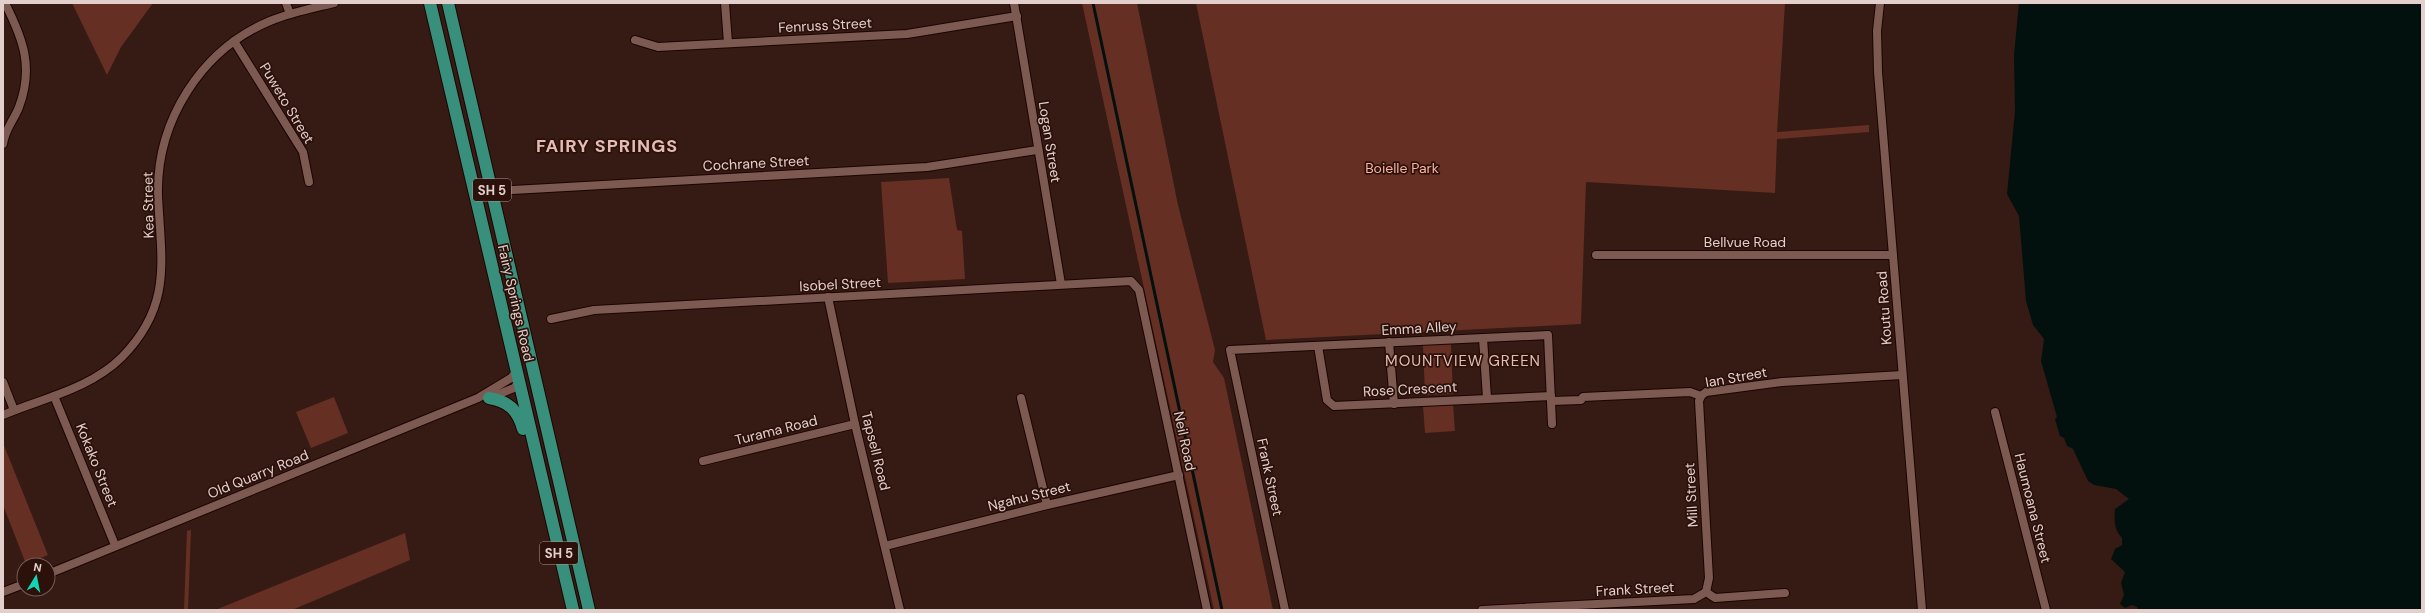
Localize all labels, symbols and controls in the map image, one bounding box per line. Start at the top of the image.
street label: Fenruss Street [778,14,872,36]
street label: Puweto Street [256,59,318,147]
street label: Logan Street [1035,100,1065,184]
district label: FAIRY SPRINGS [536,134,678,158]
street label: Cochrane Street [702,151,810,175]
park label: Boielle Park [1365,159,1439,177]
street label: Kea Street [138,172,158,238]
road number: SH 5 [473,179,511,201]
street label: Bellvue Road [1704,233,1786,251]
street label: Fairy Springs Road [494,243,538,363]
street label: Koutu Road [1872,271,1896,345]
street label: Isobel Street [799,273,881,295]
street label: Emma Alley [1381,317,1457,339]
district label: MOUNTVIEW GREEN [1385,351,1541,371]
street label: Ian Street [1704,363,1768,391]
street label: Rose Crescent [1362,378,1458,400]
street label: Tapsell Road [857,410,895,492]
street label: Neil Road [1170,410,1200,472]
street label: Turama Road [733,411,819,449]
street label: Kokako Street [72,420,122,510]
street label: Frank Street [1253,437,1287,517]
street label: Old Quarry Road [205,446,311,502]
street label: Haumoana Street [2011,451,2055,565]
street label: Mill Street [1680,462,1702,528]
street label: Ngahu Street [986,477,1072,515]
road number: SH 5 [540,542,578,564]
north arrow [16,557,56,597]
text: N [33,560,43,575]
street label: Frank Street [1595,578,1675,600]

